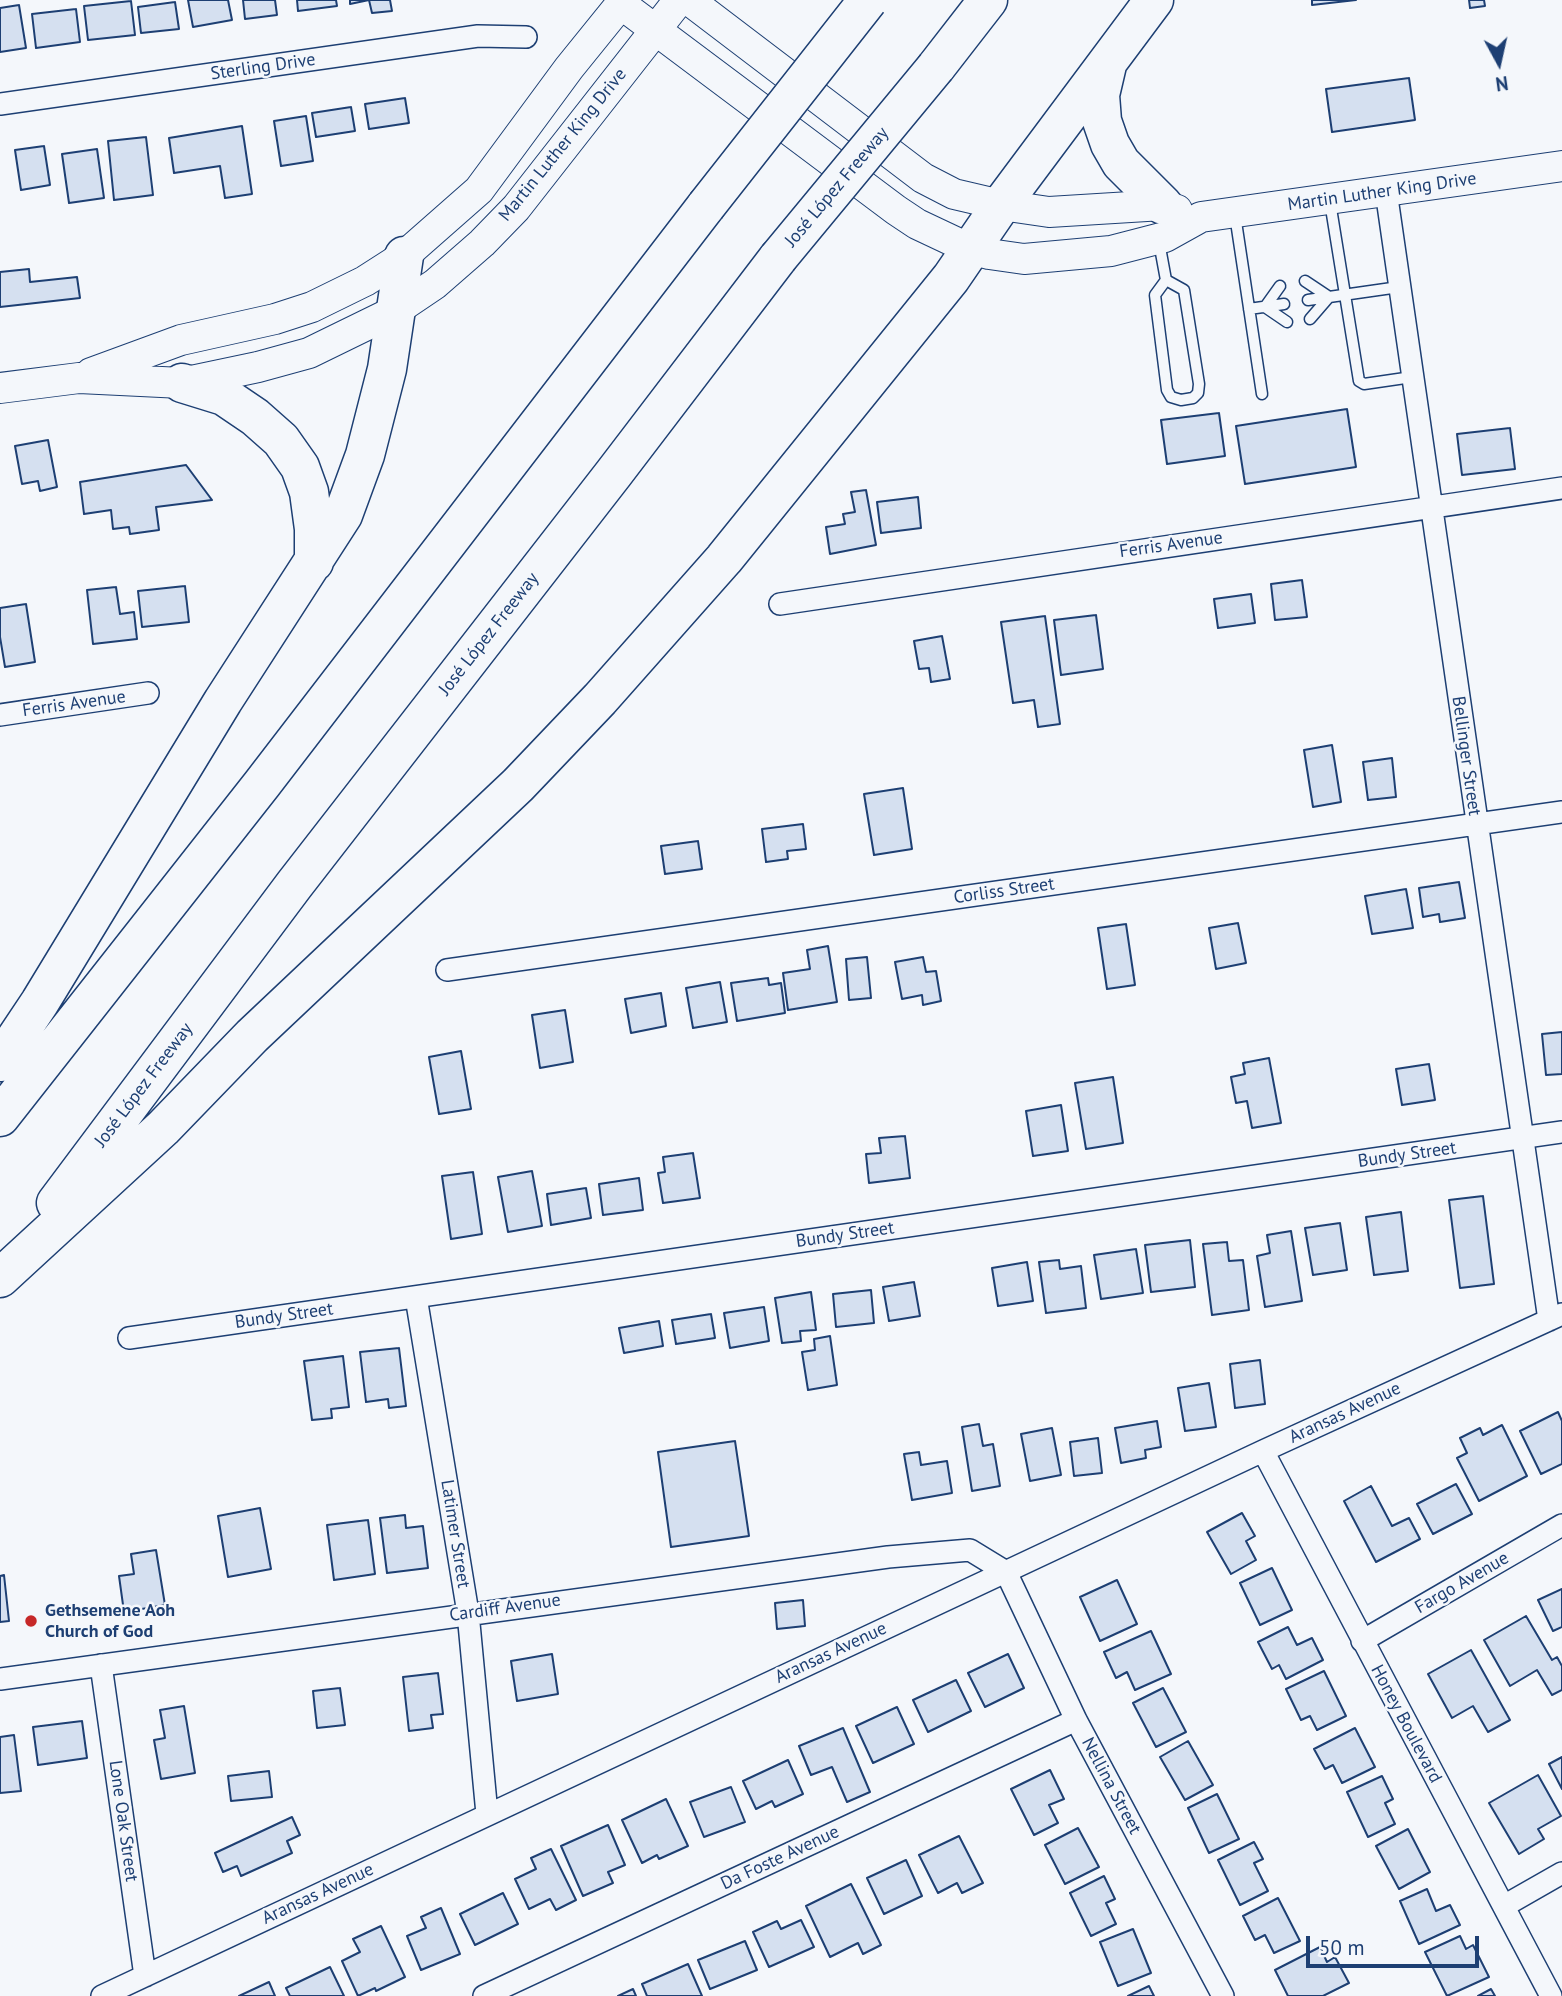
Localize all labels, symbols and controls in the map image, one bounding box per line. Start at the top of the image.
north arrow [1464,28,1534,98]
street label: Sterling Drive [209,49,317,85]
street label: Martin Luther King Drive [495,64,631,226]
text: N [1494,71,1510,97]
street label: José López Freeway [781,123,893,251]
street label: Martin Luther King Drive [1286,168,1478,216]
street label: Ferris Avenue [1118,527,1224,563]
street label: José López Freeway [434,568,544,700]
street label: Ferris Avenue [21,686,127,722]
street label: Bellinger Street [1447,695,1485,817]
street label: Corliss Street [952,873,1056,909]
street label: José López Freeway [90,1019,198,1151]
street label: Bundy Street [1357,1137,1457,1173]
street label: Bundy Street [795,1217,895,1253]
street label: Bundy Street [234,1298,334,1334]
street label: Aransas Avenue [1286,1378,1404,1448]
street label: Latimer Street [436,1478,474,1590]
street label: Fargo Avenue [1411,1547,1513,1619]
street label: Cardiff Avenue [448,1590,562,1626]
place label: Gethsemene Aoh Church of God [45,1600,175,1642]
marker: Gethsemene Aoh Church of God [23,1613,39,1629]
street label: Aransas Avenue [772,1618,890,1688]
street label: Honey Boulevard [1366,1661,1446,1787]
street label: Nellina Street [1077,1734,1145,1838]
street label: Lone Oak Street [104,1759,142,1883]
street label: Da Foste Avenue [717,1821,843,1895]
street label: Aransas Avenue [259,1859,377,1929]
scale bar [1310,1923,1483,1967]
text: 50 m [1319,1934,1365,1961]

